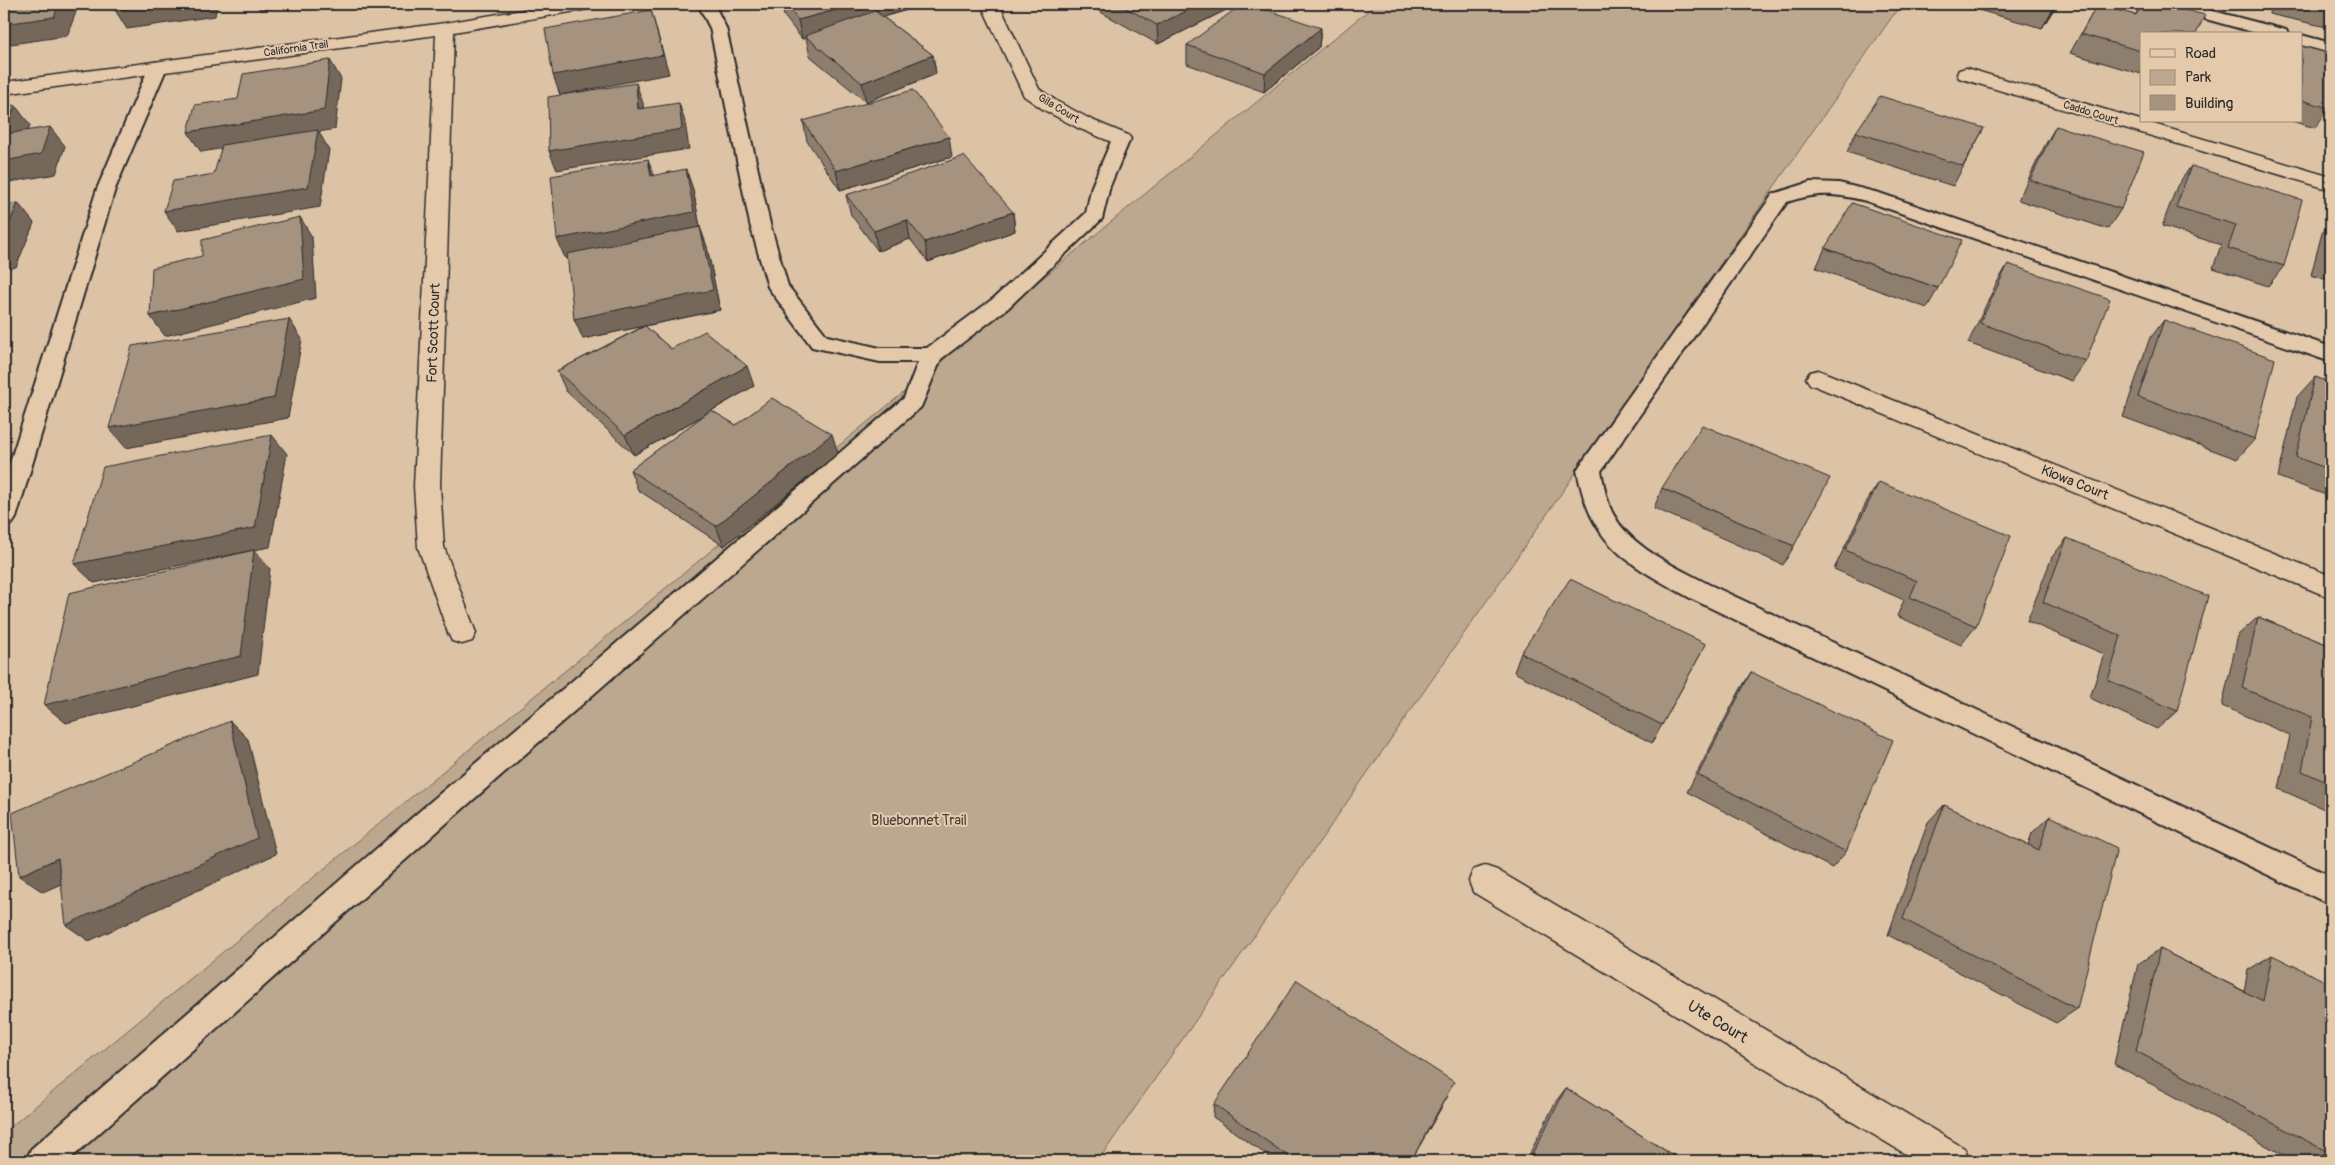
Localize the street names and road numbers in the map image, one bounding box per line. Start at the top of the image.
street label: California Trail [263,38,329,59]
street label: Gila Court [1036,91,1082,126]
street label: Caddo Court [2062,98,2121,127]
street label: Fort Scott Court [423,282,444,383]
street label: Kiowa Court [2039,461,2111,504]
street label: Ute Court [1684,996,1752,1048]

